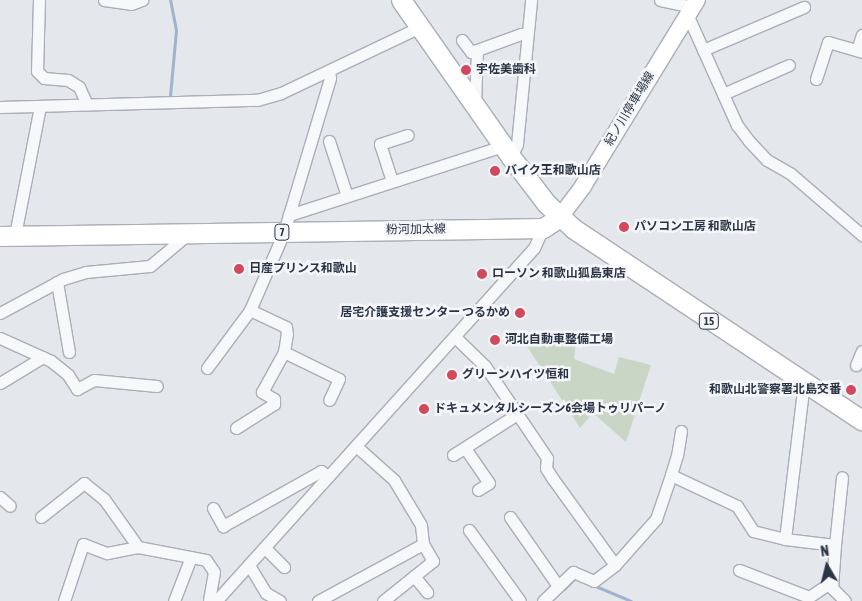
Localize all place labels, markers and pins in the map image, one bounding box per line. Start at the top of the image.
place label: 宇佐美歯科 [476,63,536,77]
marker: 宇佐美歯科 [460,64,472,76]
place label: バイク王和歌山店 [505,164,601,178]
marker: バイク王和歌山店 [489,165,501,177]
place label: パソコン工房 和歌山店 [634,220,756,234]
marker: パソコン工房 和歌山店 [618,221,630,233]
place label: 日産プリンス和歌山 [249,262,357,276]
marker: 日産プリンス和歌山 [233,263,245,275]
place label: ローソン 和歌山狐島東店 [492,267,626,281]
marker: ローソン 和歌山狐島東店 [476,268,488,280]
place label: 居宅介護支援センター つるかめ [340,306,510,320]
marker: 居宅介護支援センター つるかめ [514,307,526,319]
place label: 河北自動車整備工場 [505,333,613,347]
marker: 河北自動車整備工場 [489,334,501,346]
place label: グリーンハイツ恒和 [462,368,570,382]
marker: グリーンハイツ恒和 [446,369,458,381]
place label: 和歌山北警察署北島交番 [709,383,841,397]
marker: 和歌山北警察署北島交番 [845,384,857,396]
place label: ドキュメンタルシーズン6会場トゥリパーノ [434,402,668,416]
marker: ドキュメンタルシーズン6会場トゥリパーノ [418,403,430,415]

